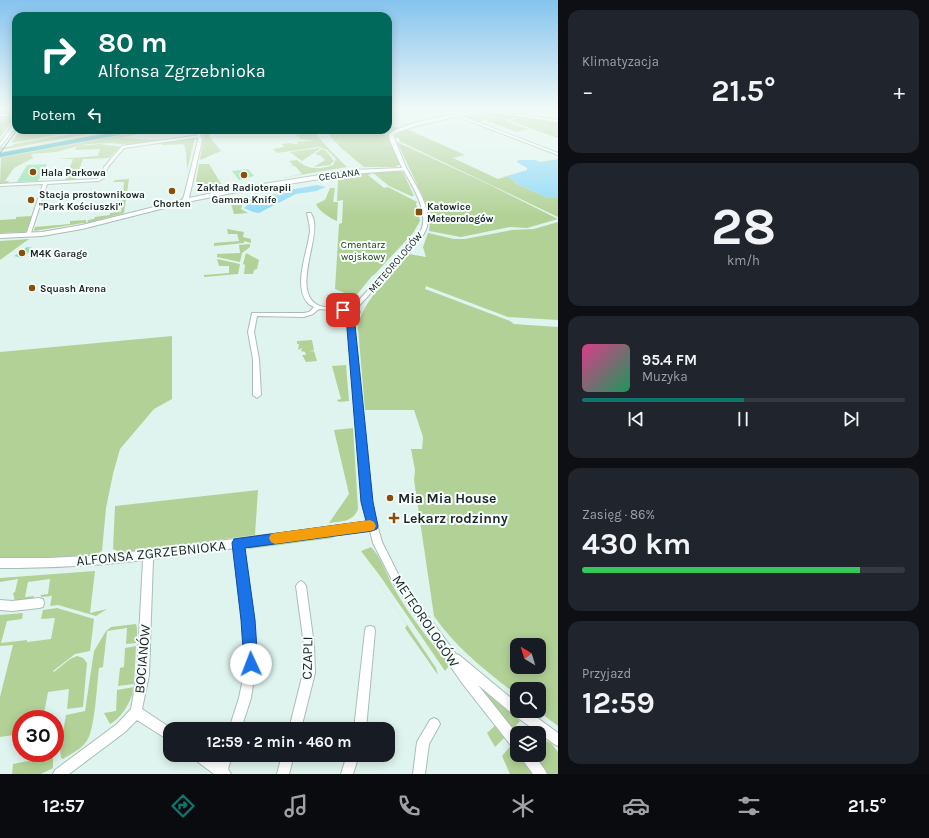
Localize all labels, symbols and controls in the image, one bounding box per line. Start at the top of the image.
text: 80 m [98,26,167,59]
icon: right [32,28,84,80]
text: Klimatyzacja [582,54,659,69]
text: Alfonsa Zgrzebnioka [98,60,266,82]
text: 21.5° [711,73,776,109]
text: − [582,79,594,105]
text: + [893,79,905,105]
icon: left [84,104,106,126]
text: Potem [32,106,76,124]
street label: CEGLANA [318,166,361,184]
marker: Hala Parkowa [28,167,38,177]
place label: Hala Parkowa [41,167,106,179]
marker: Zakład Radioterapii Gamma Knife [239,170,249,180]
place label: Zakład Radioterapii Gamma Knife [197,182,291,206]
marker: Chorten [167,186,177,196]
place label: Stacja prostownikowa "Park Kościuszki" [39,189,145,213]
marker: Stacja prostownikowa "Park Kościuszki" [26,195,36,205]
text: 28 [711,196,776,257]
place label: Chorten [153,198,191,210]
place label: Katowice Meteorologów [427,201,494,225]
marker: Katowice Meteorologów [414,207,424,217]
street label: METEOROLOGÓW [366,230,425,296]
park label: Cmentarz wojskowy [341,239,385,263]
marker: M4K Garage [17,248,27,258]
place label: M4K Garage [30,248,87,260]
text: km/h [727,253,760,268]
marker: Squash Arena [27,283,37,293]
place label: Squash Arena [40,283,106,295]
pin [326,293,360,327]
icon: arrive [332,299,354,321]
text: 95.4 FM [642,351,697,369]
text: Muzyka [642,369,688,384]
icon: previous [625,408,647,430]
icon: pause [732,408,754,430]
icon: next [840,408,862,430]
place label: Mia Mia House [398,490,497,507]
marker: Mia Mia House [385,493,395,503]
text: Zasięg · 86% [582,507,655,522]
place label: Lekarz rodzinny [403,510,508,527]
marker: Lekarz rodzinny [388,512,400,524]
text: 430 km [582,526,691,562]
street label: ALFONSA ZGRZEBNIOKA [75,537,227,570]
street label: METEOROLOGÓW [389,572,463,671]
street label: BOCIANÓW [131,623,154,694]
street label: CZAPLI [299,636,316,680]
north arrow [510,638,546,674]
map controls [510,638,546,762]
position arrow [230,643,272,685]
text: Przyjazd [582,666,631,681]
button: search [510,682,546,718]
text: 12:59 [582,685,655,721]
speed limit sign: 30 [12,710,64,762]
button: layers [510,726,546,762]
text: 12:59 · 2 min · 460 m [207,733,351,751]
icon: directions [169,792,197,820]
icon: music [282,792,310,820]
icon: phone [395,792,423,820]
icon: climate [509,792,537,820]
icon: car [622,792,650,820]
icon: filters [735,792,763,820]
text: 12:57 [43,795,84,817]
text: 21.5° [848,795,886,817]

